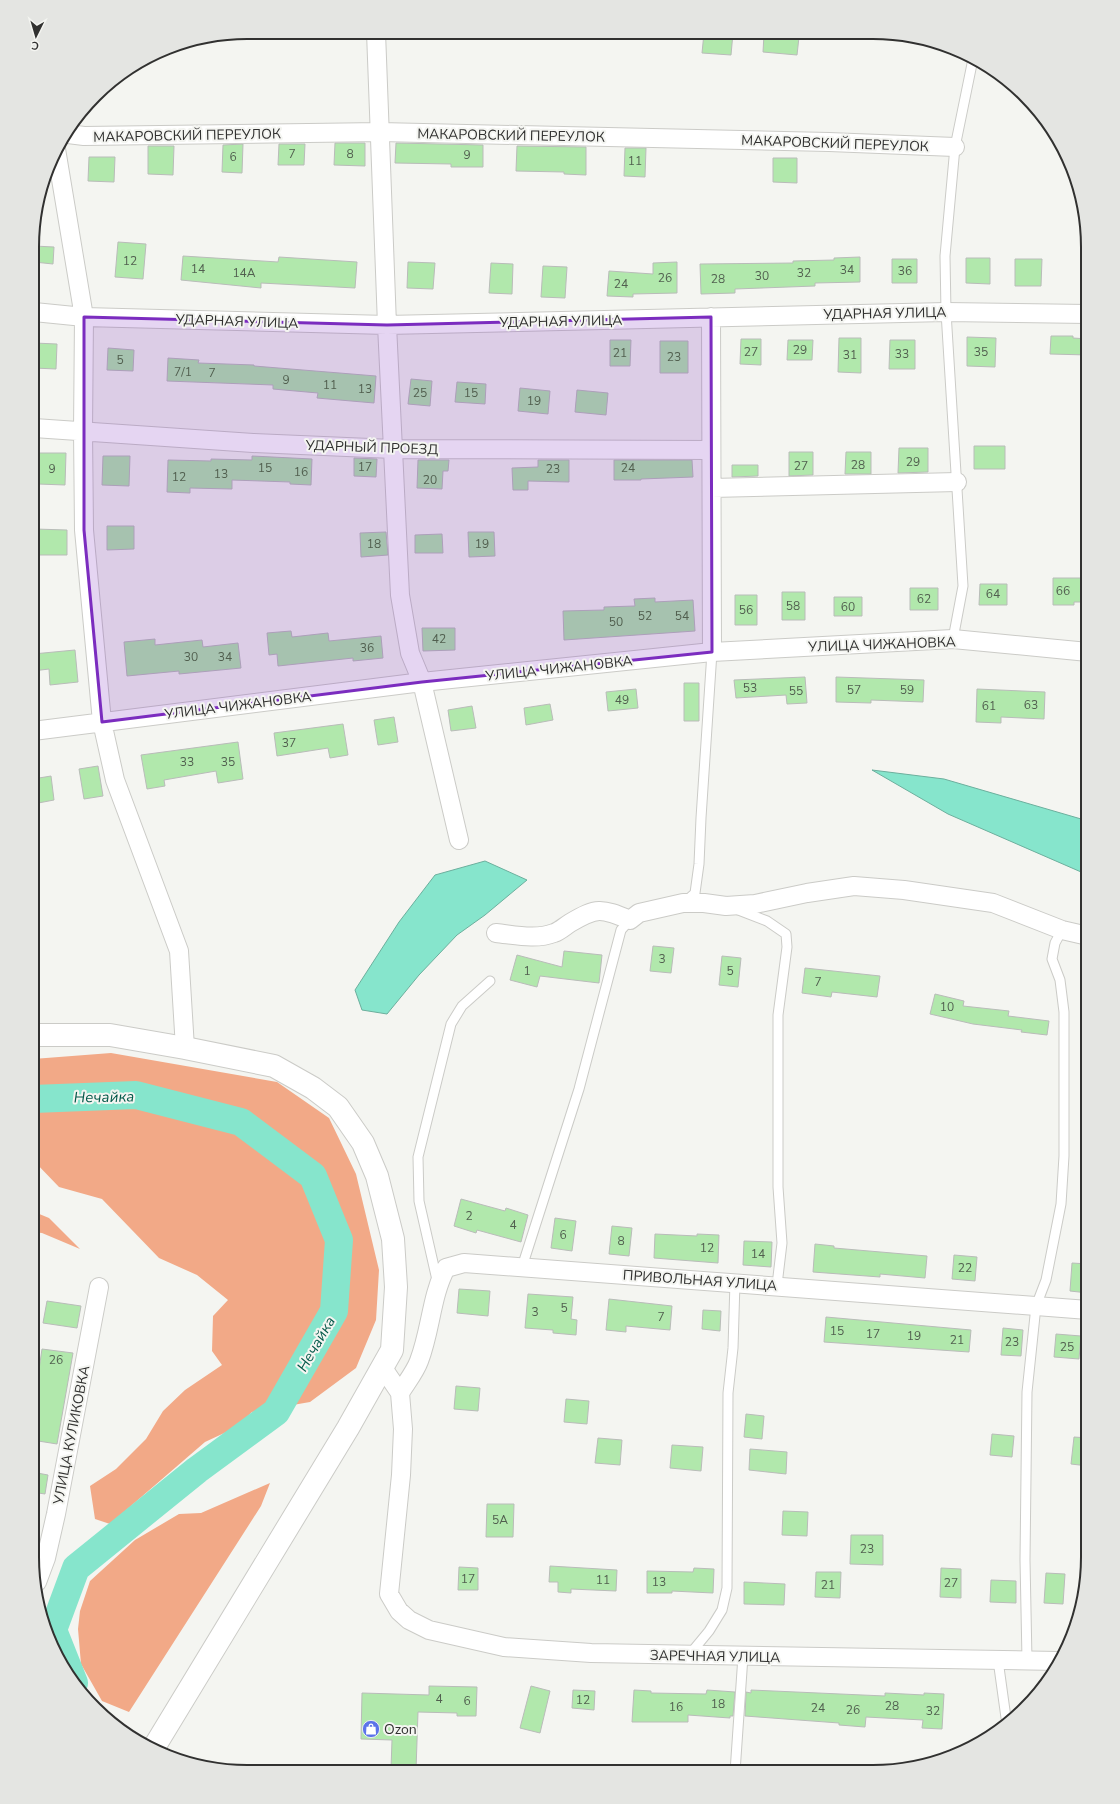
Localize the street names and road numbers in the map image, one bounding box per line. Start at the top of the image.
street label: МАКАРОВСКИЙ ПЕРЕУЛОК [93,124,281,147]
street label: МАКАРОВСКИЙ ПЕРЕУЛОК [417,124,605,147]
street label: МАКАРОВСКИЙ ПЕРЕУЛОК [741,131,929,156]
street label: УДАРНАЯ УЛИЦА [822,303,947,324]
street label: УДАРНАЯ УЛИЦА [174,310,299,333]
street label: УДАРНАЯ УЛИЦА [498,311,623,332]
street label: УДАРНЫЙ ПРОЕЗД [304,436,439,459]
street label: УЛИЦА ЧИЖАНОВКА [807,632,956,657]
street label: УЛИЦА ЧИЖАНОВКА [484,651,634,686]
street label: УЛИЦА ЧИЖАНОВКА [163,687,313,724]
street label: ПРИВОЛЬНАЯ УЛИЦА [622,1266,778,1295]
street label: УЛИЦА КУЛИКОВКА [48,1364,94,1507]
street label: ЗАРЕЧНАЯ УЛИЦА [650,1646,780,1667]

